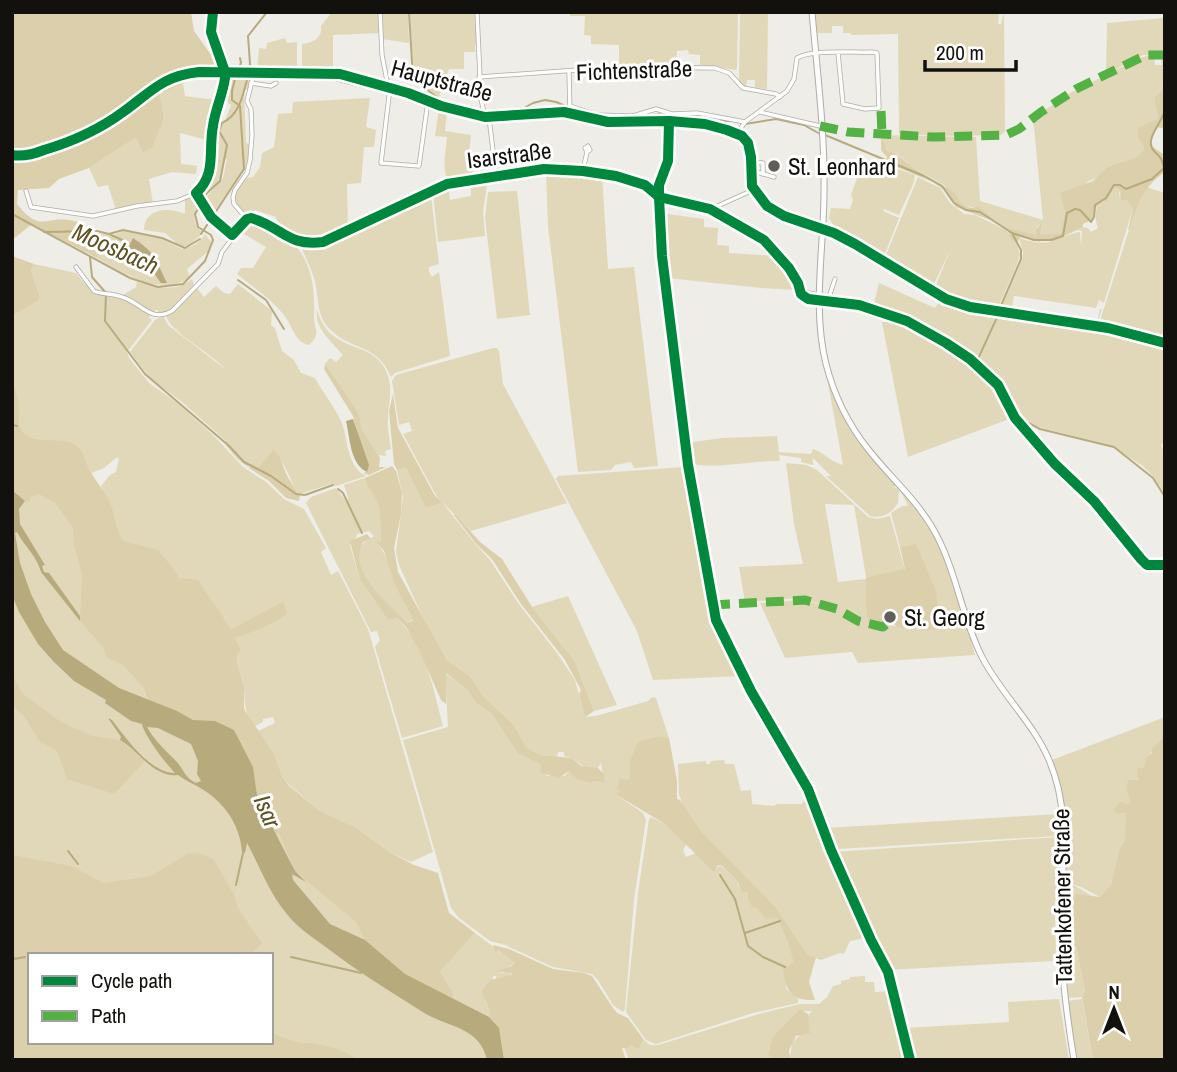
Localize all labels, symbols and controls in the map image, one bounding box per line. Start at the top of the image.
scale bar [925,28,1016,72]
text: 200 m [936,38,984,67]
street label: Hauptstraße [388,52,496,108]
street label: Fichtenstraße [575,52,693,88]
street label: Isarstraße [465,134,553,176]
place label: St. Leonhard [788,151,896,182]
marker: St. Leonhard [766,158,782,174]
water label: Moosbach [68,215,164,281]
place label: St. Georg [904,602,985,633]
marker: St. Georg [882,609,898,625]
water label: Isar [247,790,290,834]
street label: Tattenkofener Straße [1045,808,1079,986]
legend [28,953,273,1044]
text: Cycle path [91,966,172,995]
north arrow [1079,974,1149,1044]
text: N [1108,979,1120,1005]
text: Path [91,1001,126,1030]

